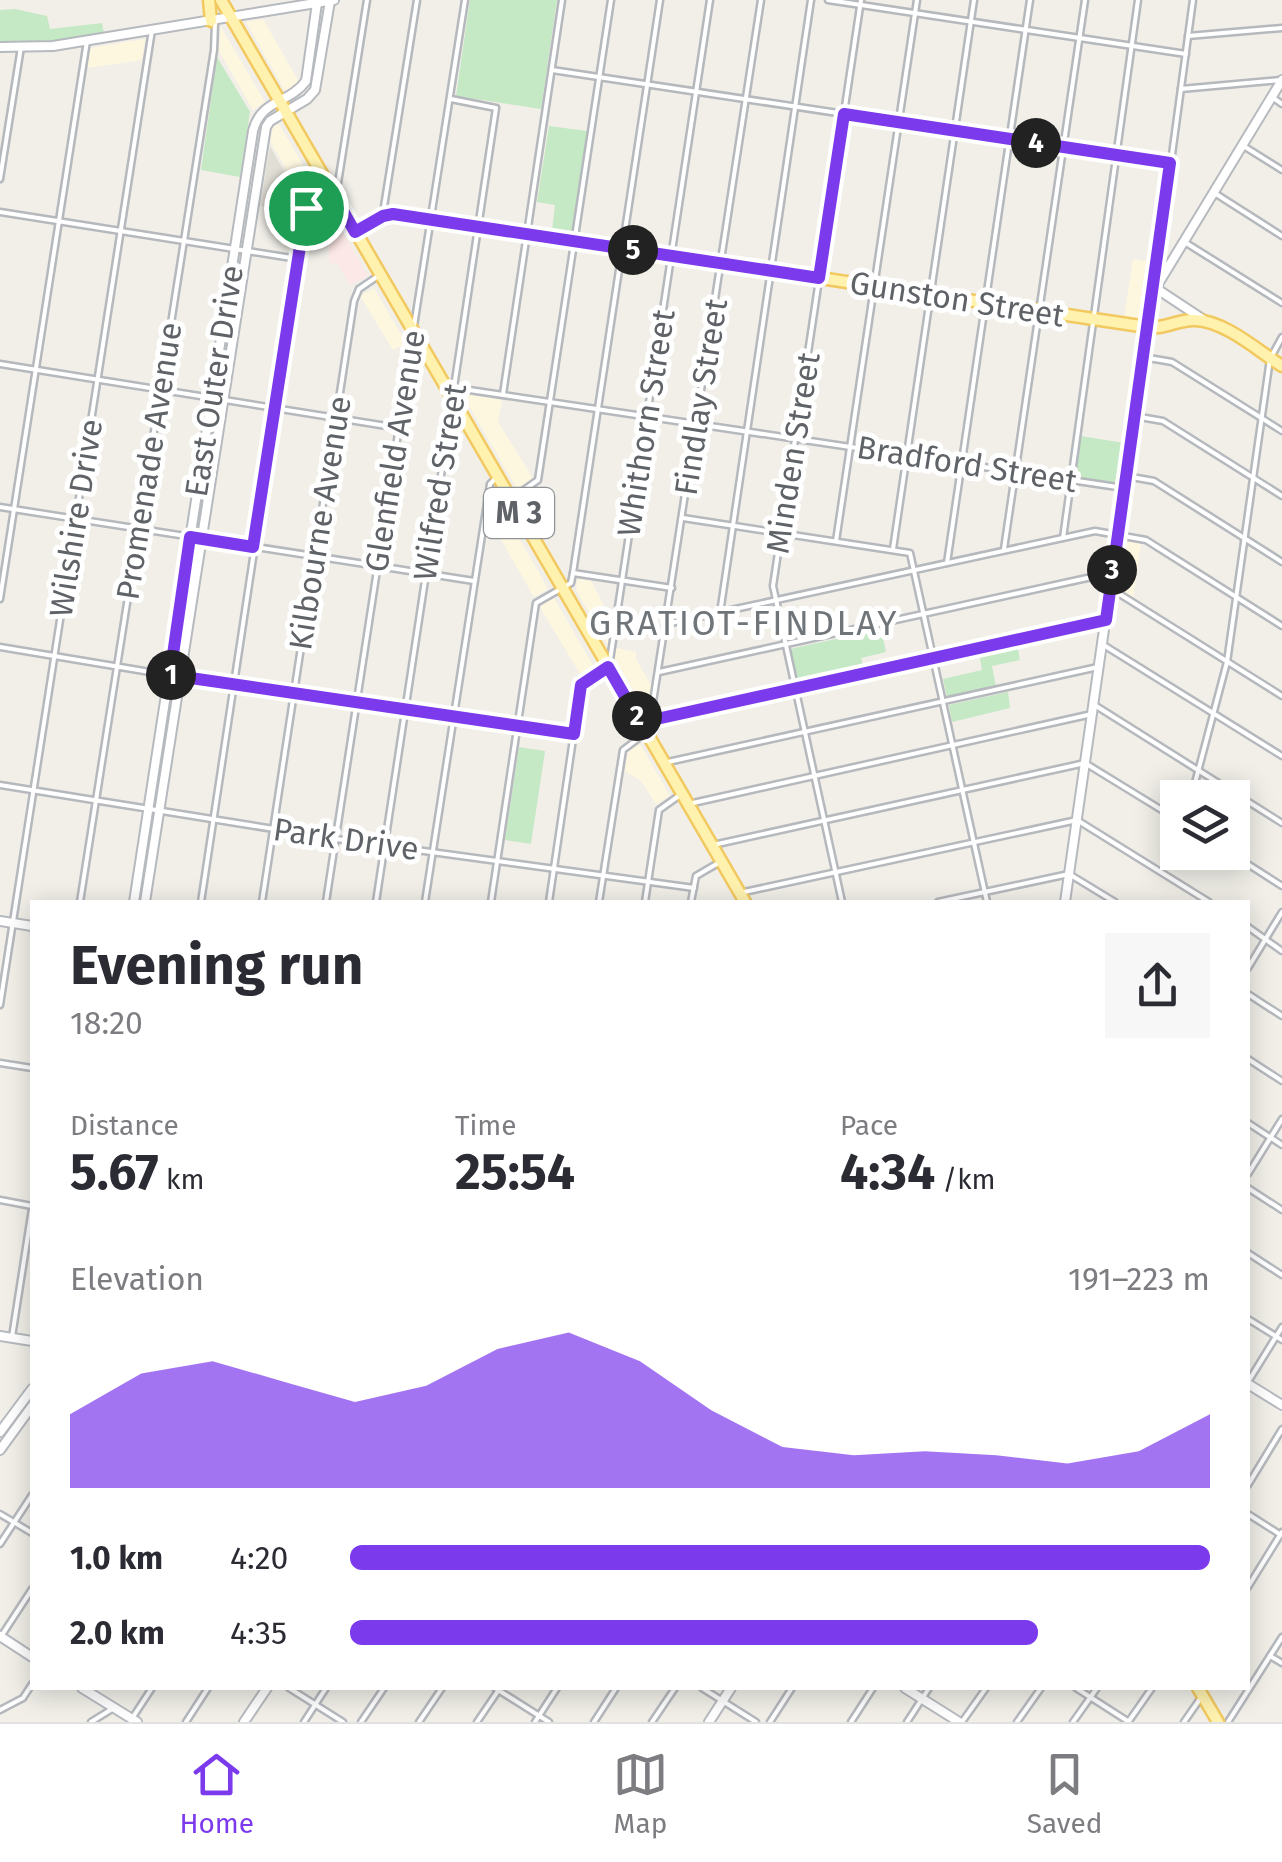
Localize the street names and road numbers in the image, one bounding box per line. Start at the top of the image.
street label: East Outer Drive [177,262,251,500]
street label: Gunston Street [847,263,1067,335]
street label: Findlay Street [667,295,735,498]
street label: Whithorn Street [609,306,683,539]
street label: Promenade Avenue [108,320,190,602]
street label: Glenfield Avenue [357,327,433,575]
street label: Minden Street [758,349,828,556]
street label: Wilfred Street [406,380,474,583]
street label: Kilbourne Avenue [281,393,359,653]
street label: Wilshire Drive [42,416,110,620]
street label: Bradford Street [854,428,1080,500]
road number: M 3 [484,488,554,538]
street label: Park Drive [271,810,421,868]

